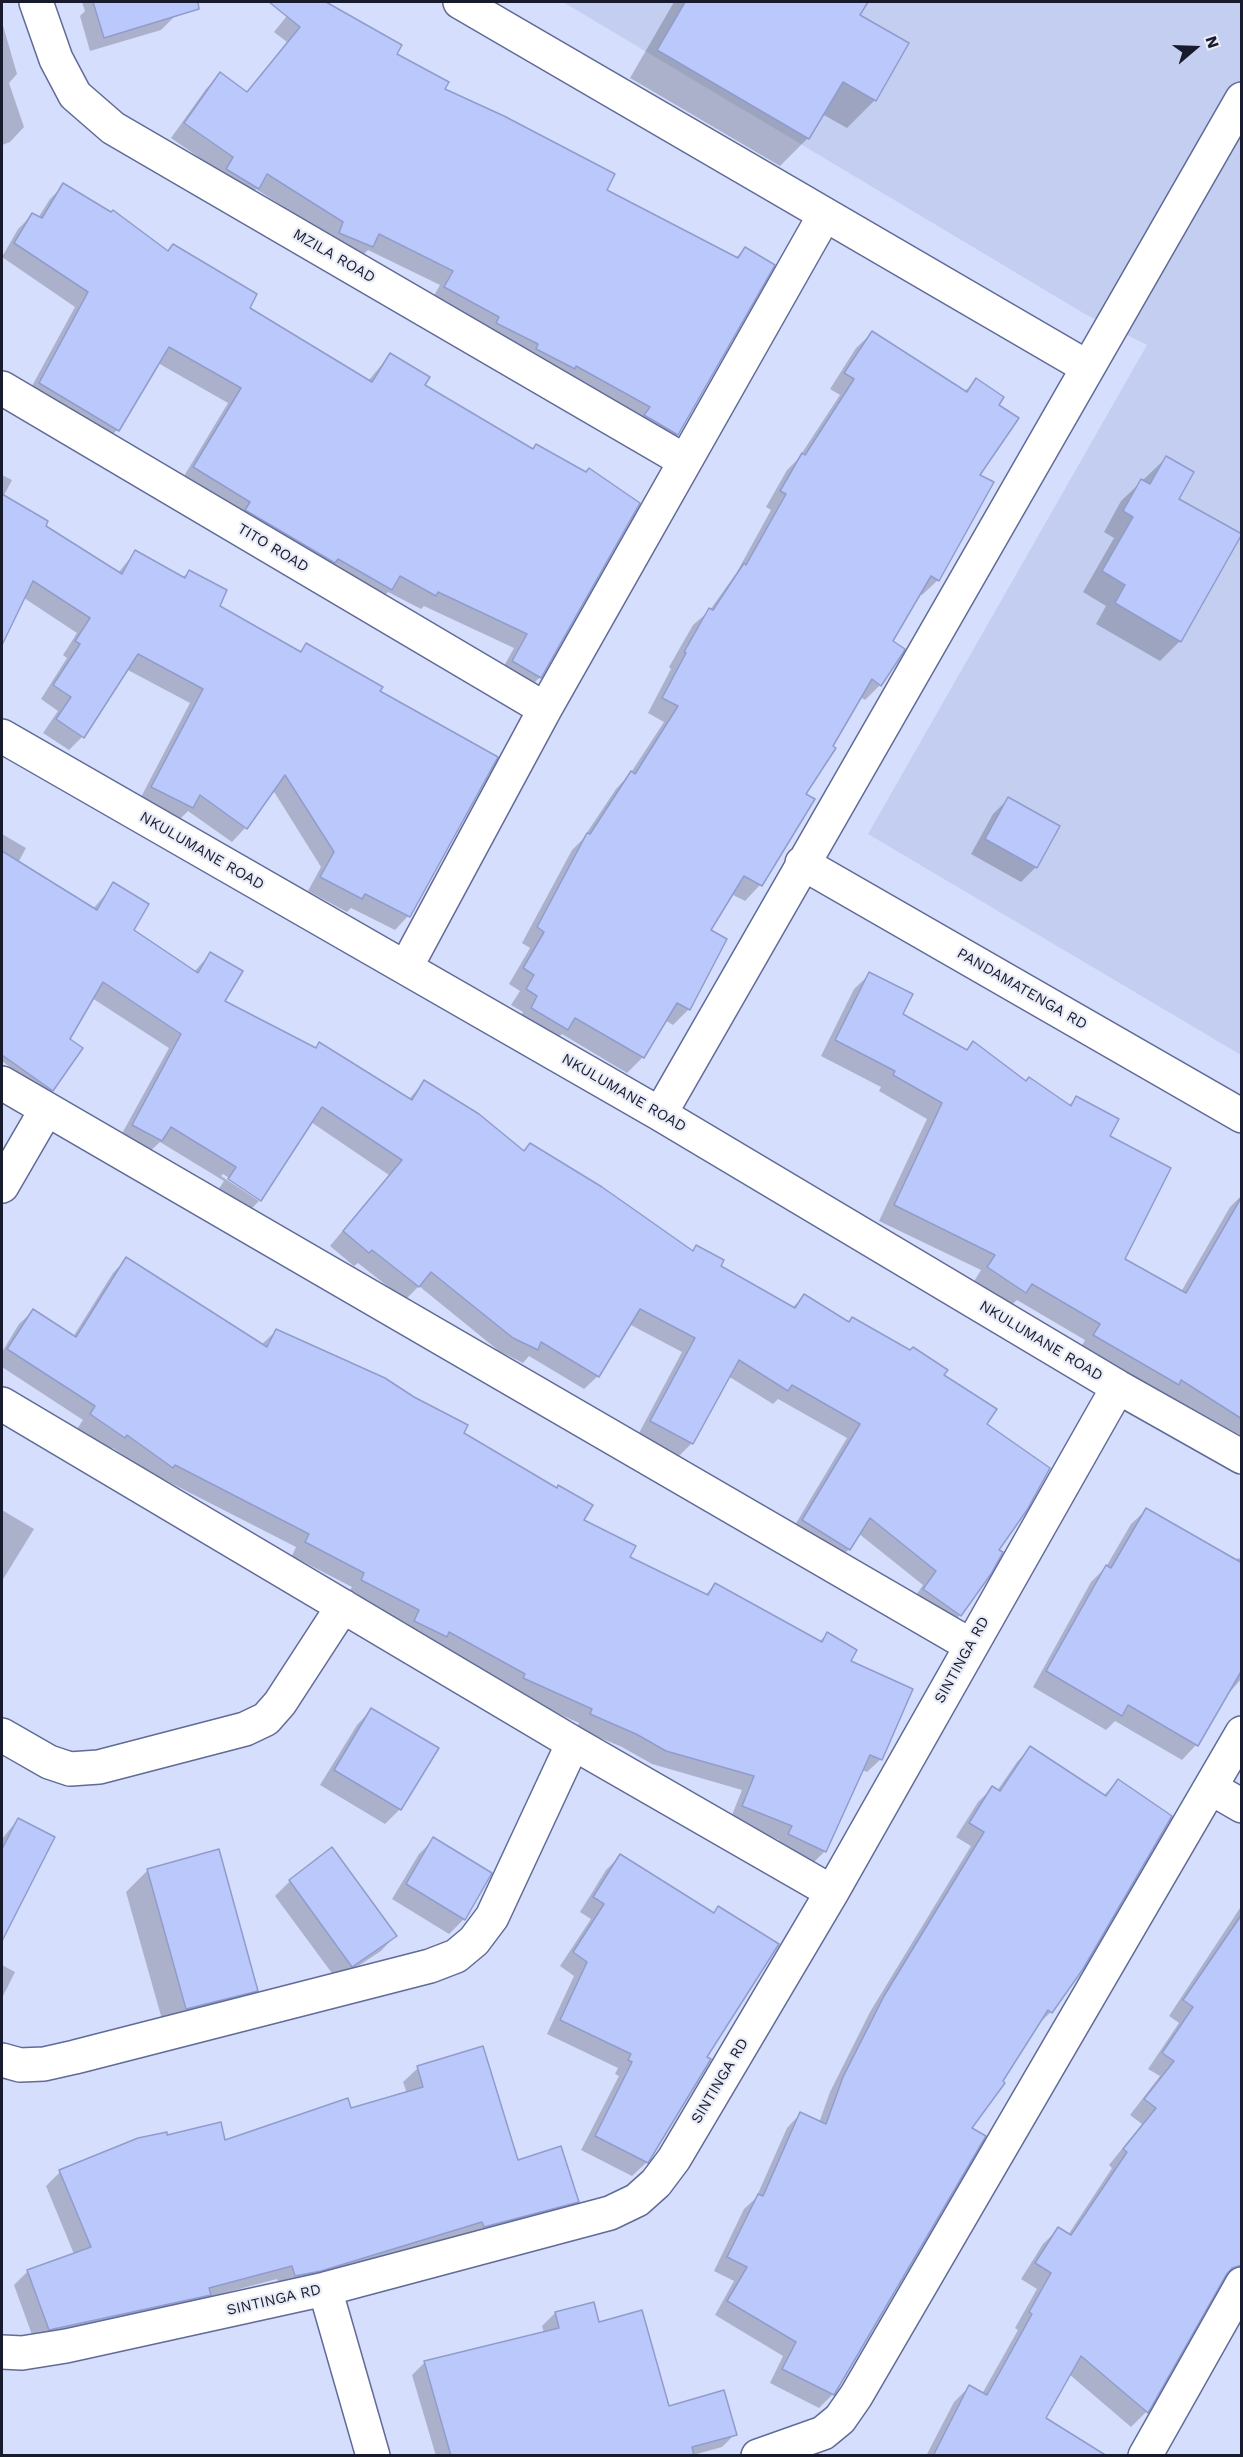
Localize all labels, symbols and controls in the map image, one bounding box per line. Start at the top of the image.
north arrow [1165,18,1225,78]
text: N [1202,33,1223,51]
street label: MZILA ROAD [290,225,378,287]
street label: TITO ROAD [234,520,312,576]
street label: NKULUMANE ROAD [137,808,267,894]
street label: PANDAMATENGA RD [954,944,1090,1034]
street label: NKULUMANE ROAD [559,1050,689,1136]
street label: NKULUMANE ROAD [976,1297,1106,1385]
street label: SINTINGA RD [931,1614,993,1706]
street label: SINTINGA RD [688,2035,752,2127]
street label: SINTINGA RD [225,2280,323,2320]

